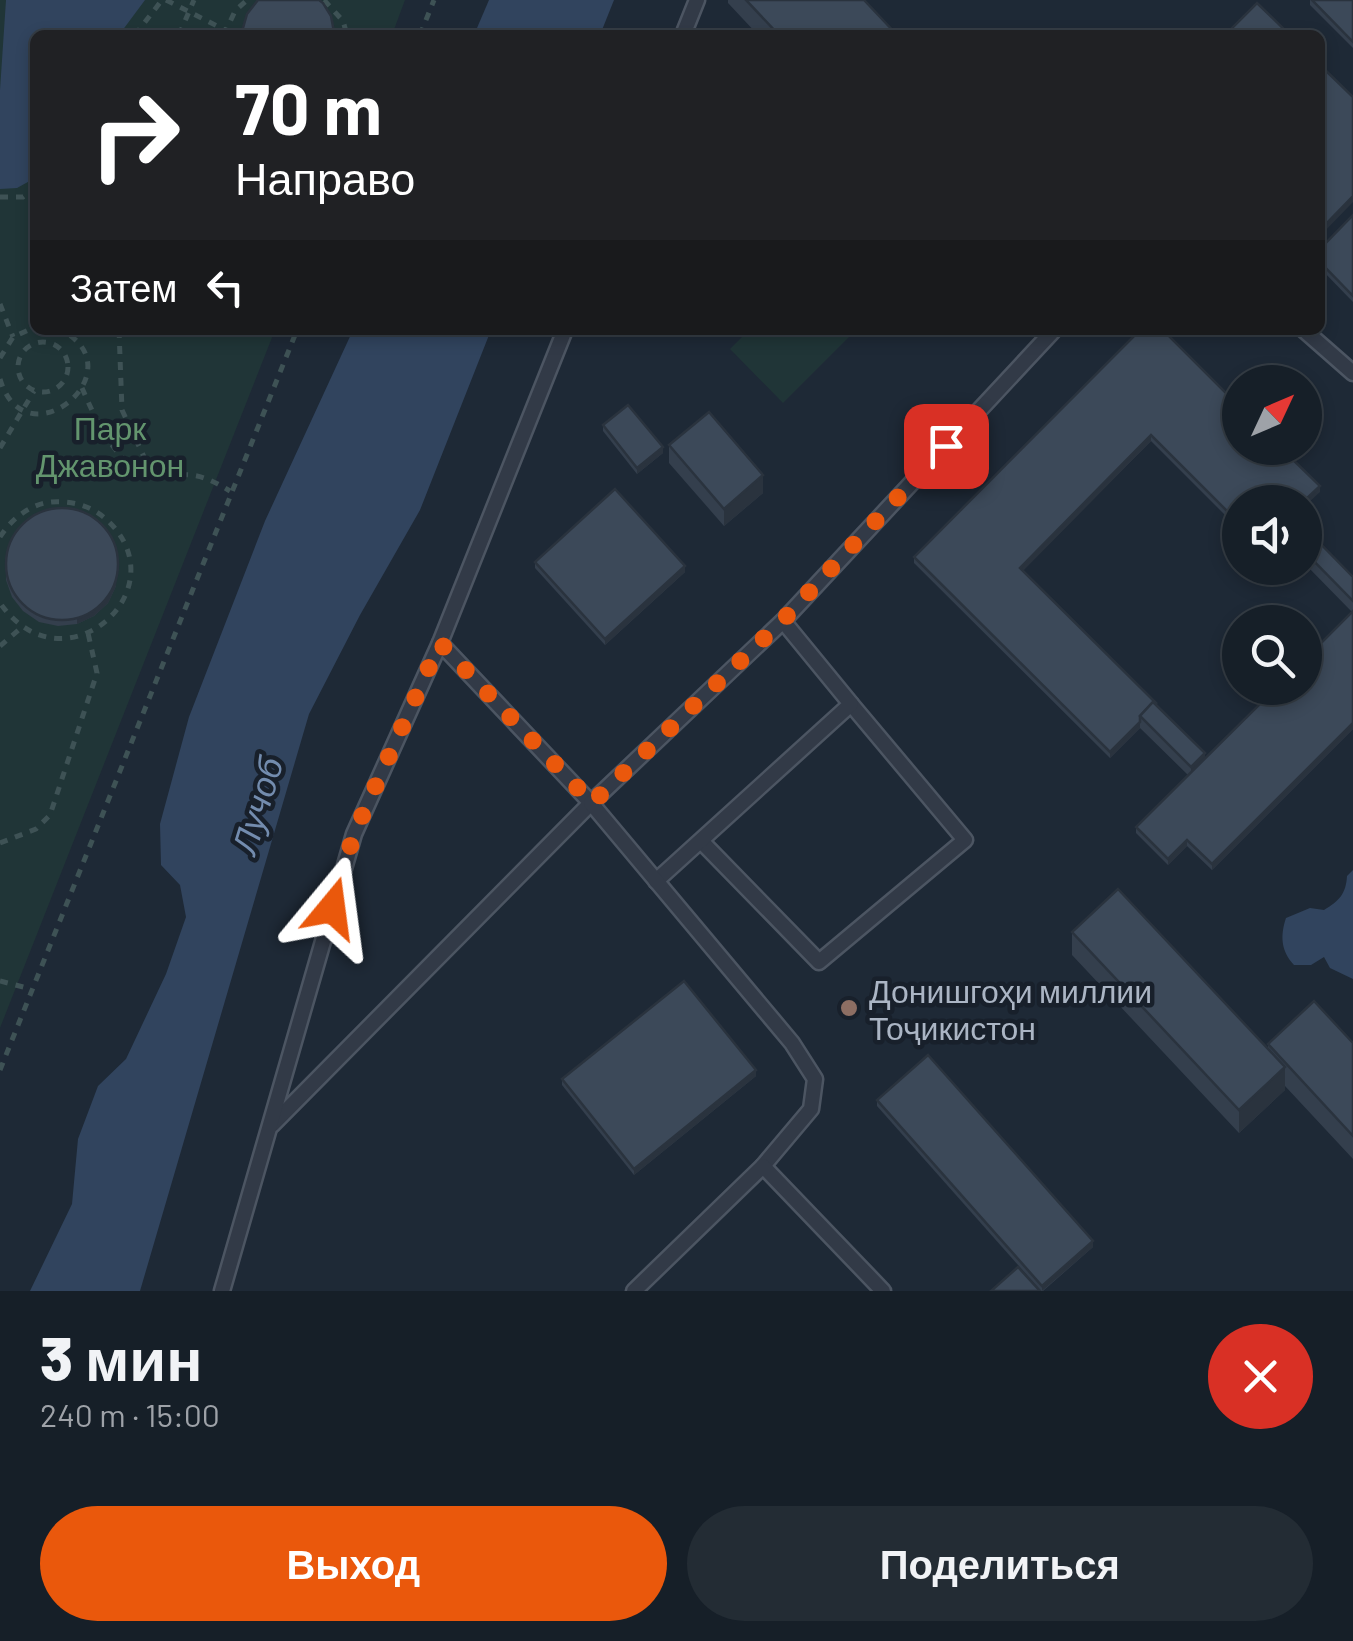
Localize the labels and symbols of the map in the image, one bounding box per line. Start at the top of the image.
north arrow [1222,365,1322,465]
pin [904,404,989,489]
park label: Парк Джавонон [36,408,184,484]
water label: Лучоб [221,750,291,860]
position arrow [280,856,384,960]
place label: Донишгоҳи миллии Тоҷикистон [869,971,1152,1046]
marker: Донишгоҳи миллии Тоҷикистон [838,997,860,1019]

